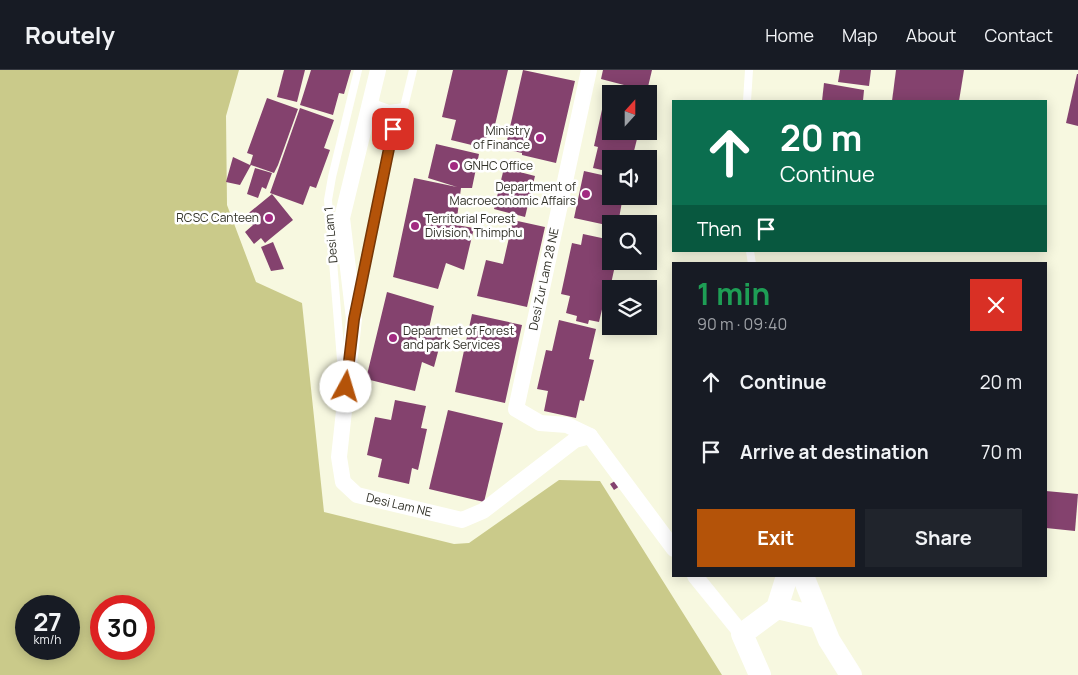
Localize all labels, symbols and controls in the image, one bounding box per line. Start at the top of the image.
text: Routely [25,18,115,51]
text: Home [765,23,814,47]
text: Map [842,23,878,47]
text: About [906,23,956,47]
text: Contact [984,23,1053,47]
north arrow [602,85,658,140]
map controls [602,85,657,335]
pin [372,108,414,150]
text: 20 m [780,114,862,162]
icon: arrive [379,115,407,143]
icon: ahead [697,120,762,185]
place label: Ministry of Finance [473,122,531,153]
marker: Ministry of Finance [534,132,546,144]
button: sound [602,150,657,205]
place label: GNHC Office [464,157,533,174]
text: Continue [780,159,875,189]
marker: GNHC Office [448,160,460,172]
place label: Department of Macroeconomic Affairs [450,178,577,209]
marker: Department of Macroeconomic Affairs [580,188,592,200]
street label: Desi Lam 1 [320,206,341,264]
place label: RCSC Canteen [176,209,259,226]
place label: Territorial Forest Division, Thimphu [425,210,522,241]
marker: RCSC Canteen [263,212,275,224]
button: search [602,215,657,270]
icon: arrive [752,215,780,243]
text: Then [697,216,742,242]
marker: Territorial Forest Division, Thimphu [409,220,421,232]
street label: Desi Zur Lam 28 NE [524,226,563,332]
text: 1 min [697,273,770,314]
button: close [970,279,1022,331]
button: layers [602,280,657,335]
text: 90 m · 09:40 [697,313,787,335]
place label: Departmet of Forest and park Services [403,322,514,353]
marker: Departmet of Forest and park Services [387,332,399,344]
position arrow [319,360,371,412]
icon: ahead [697,368,725,396]
text: Continue [740,369,826,395]
text: 20 m [980,369,1022,395]
icon: arrive [697,438,725,466]
text: Arrive at destination [740,439,929,465]
text: 70 m [981,439,1022,465]
street label: Desi Lam NE [365,489,434,520]
button: Exit [697,509,855,567]
button: Share [865,509,1022,567]
speed limit sign: 30 [90,595,155,660]
text: 27 [33,604,62,639]
text: km/h [34,631,61,648]

